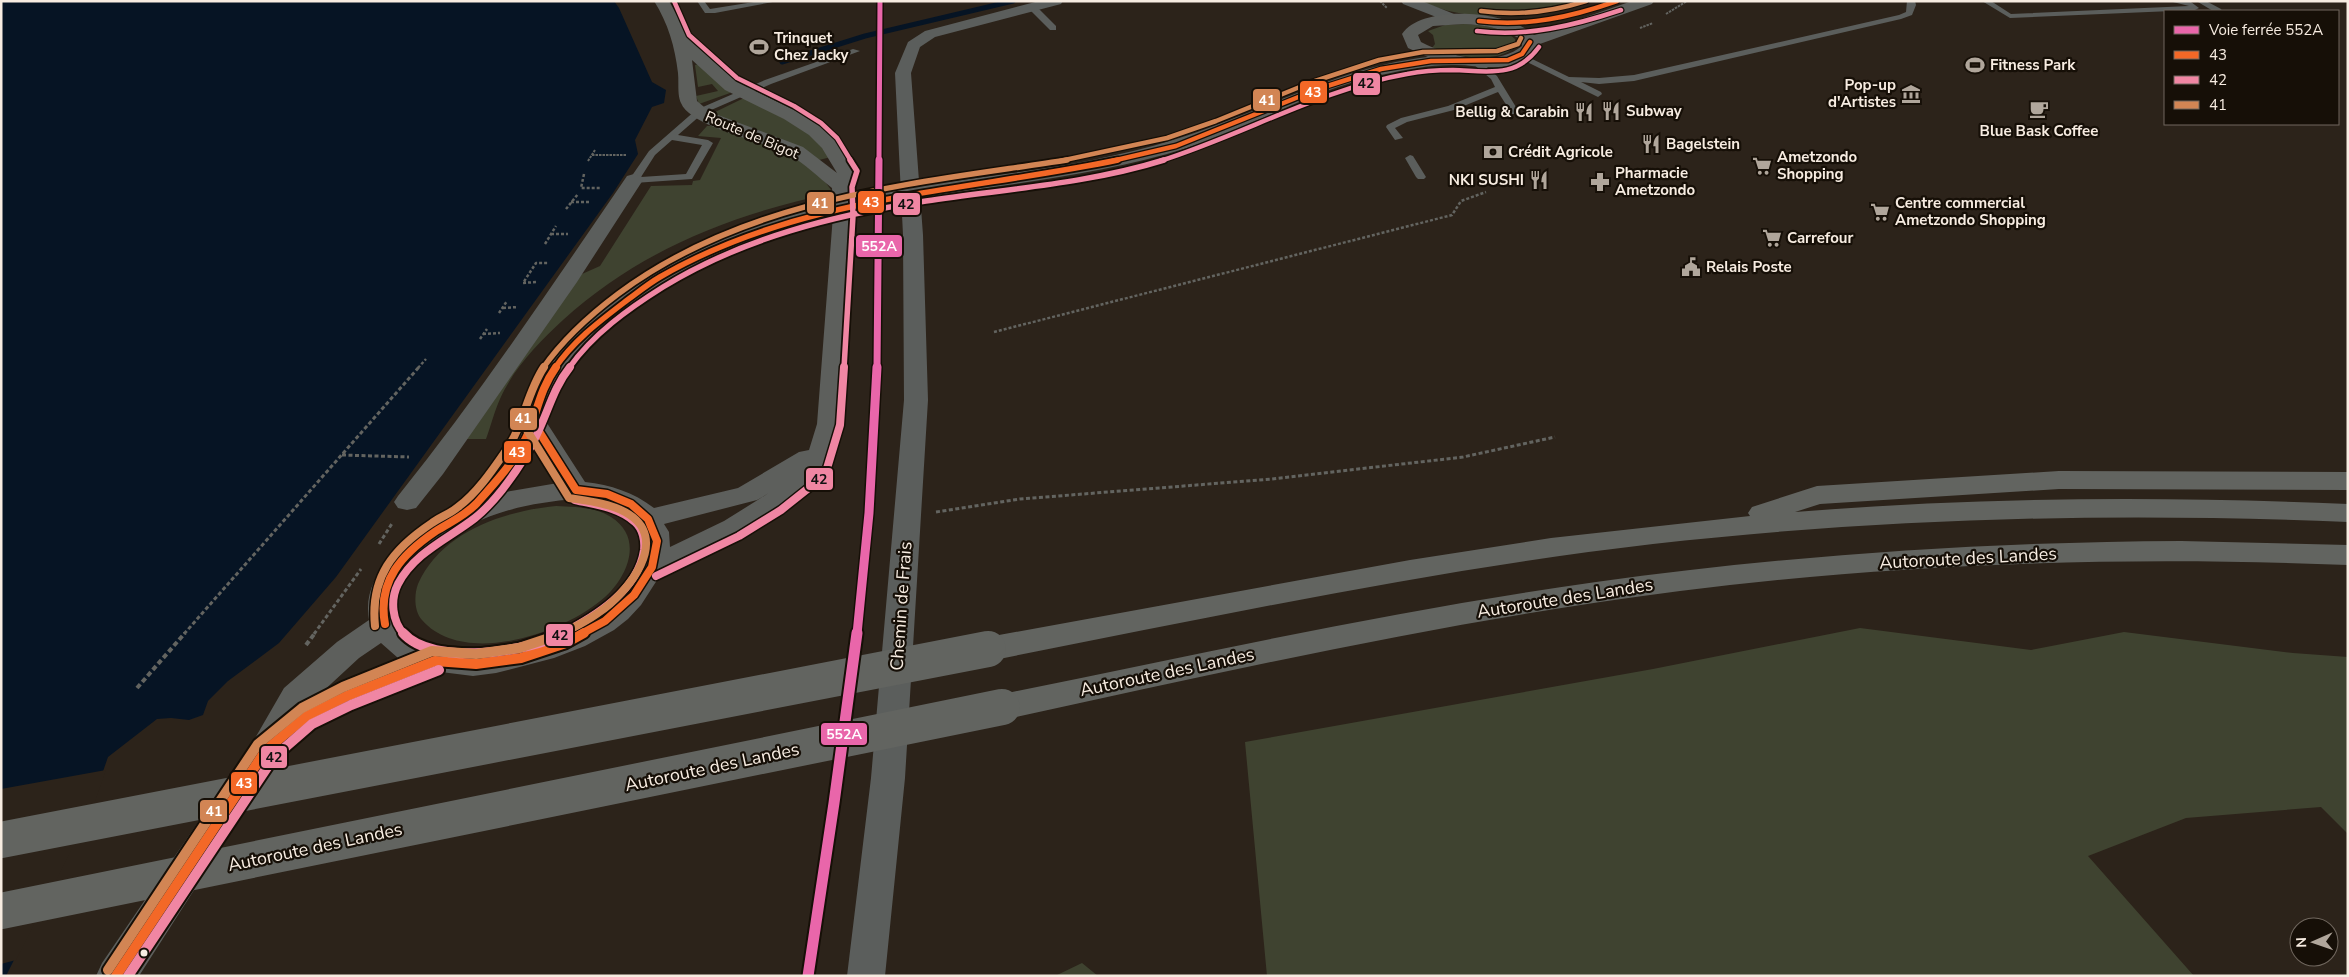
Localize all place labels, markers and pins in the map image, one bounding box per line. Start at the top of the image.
place label: Trinquet Chez Jacky [774,28,849,65]
sports icon: Trinquet Chez Jacky [748,36,770,58]
sports icon: Fitness Park [1964,54,1986,76]
place label: Fitness Park [1990,55,2076,75]
place label: Pop-up d'Artistes [1828,75,1896,112]
museum icon: Pop-up d'Artistes [1900,83,1922,105]
cafe icon: Blue Bask Coffee [2028,98,2050,120]
restaurant icon: Subway [1600,100,1622,122]
restaurant icon: Bellig & Carabin [1573,101,1595,123]
place label: Subway [1626,101,1682,121]
place label: Bellig & Carabin [1455,102,1569,122]
place label: Blue Bask Coffee [1980,121,2098,141]
restaurant icon: Bagelstein [1640,133,1662,155]
place label: Bagelstein [1666,134,1740,154]
bank icon: Crédit Agricole [1482,141,1504,163]
place label: Crédit Agricole [1508,142,1613,162]
place label: Ametzondo Shopping [1777,147,1858,184]
supermarket icon: Ametzondo Shopping [1751,155,1773,177]
place label: Pharmacie Ametzondo [1615,163,1696,200]
restaurant icon: NKI SUSHI [1528,169,1550,191]
place label: NKI SUSHI [1449,170,1524,190]
pharmacy icon: Pharmacie Ametzondo [1589,171,1611,193]
place label: Centre commercial Ametzondo Shopping [1895,193,2046,230]
supermarket icon: Centre commercial Ametzondo Shopping [1869,201,1891,223]
supermarket icon: Carrefour [1761,227,1783,249]
place label: Carrefour [1787,228,1853,248]
public building icon: Relais Poste [1680,256,1702,278]
place label: Relais Poste [1706,257,1792,277]
unlabelled marker [139,948,149,958]

